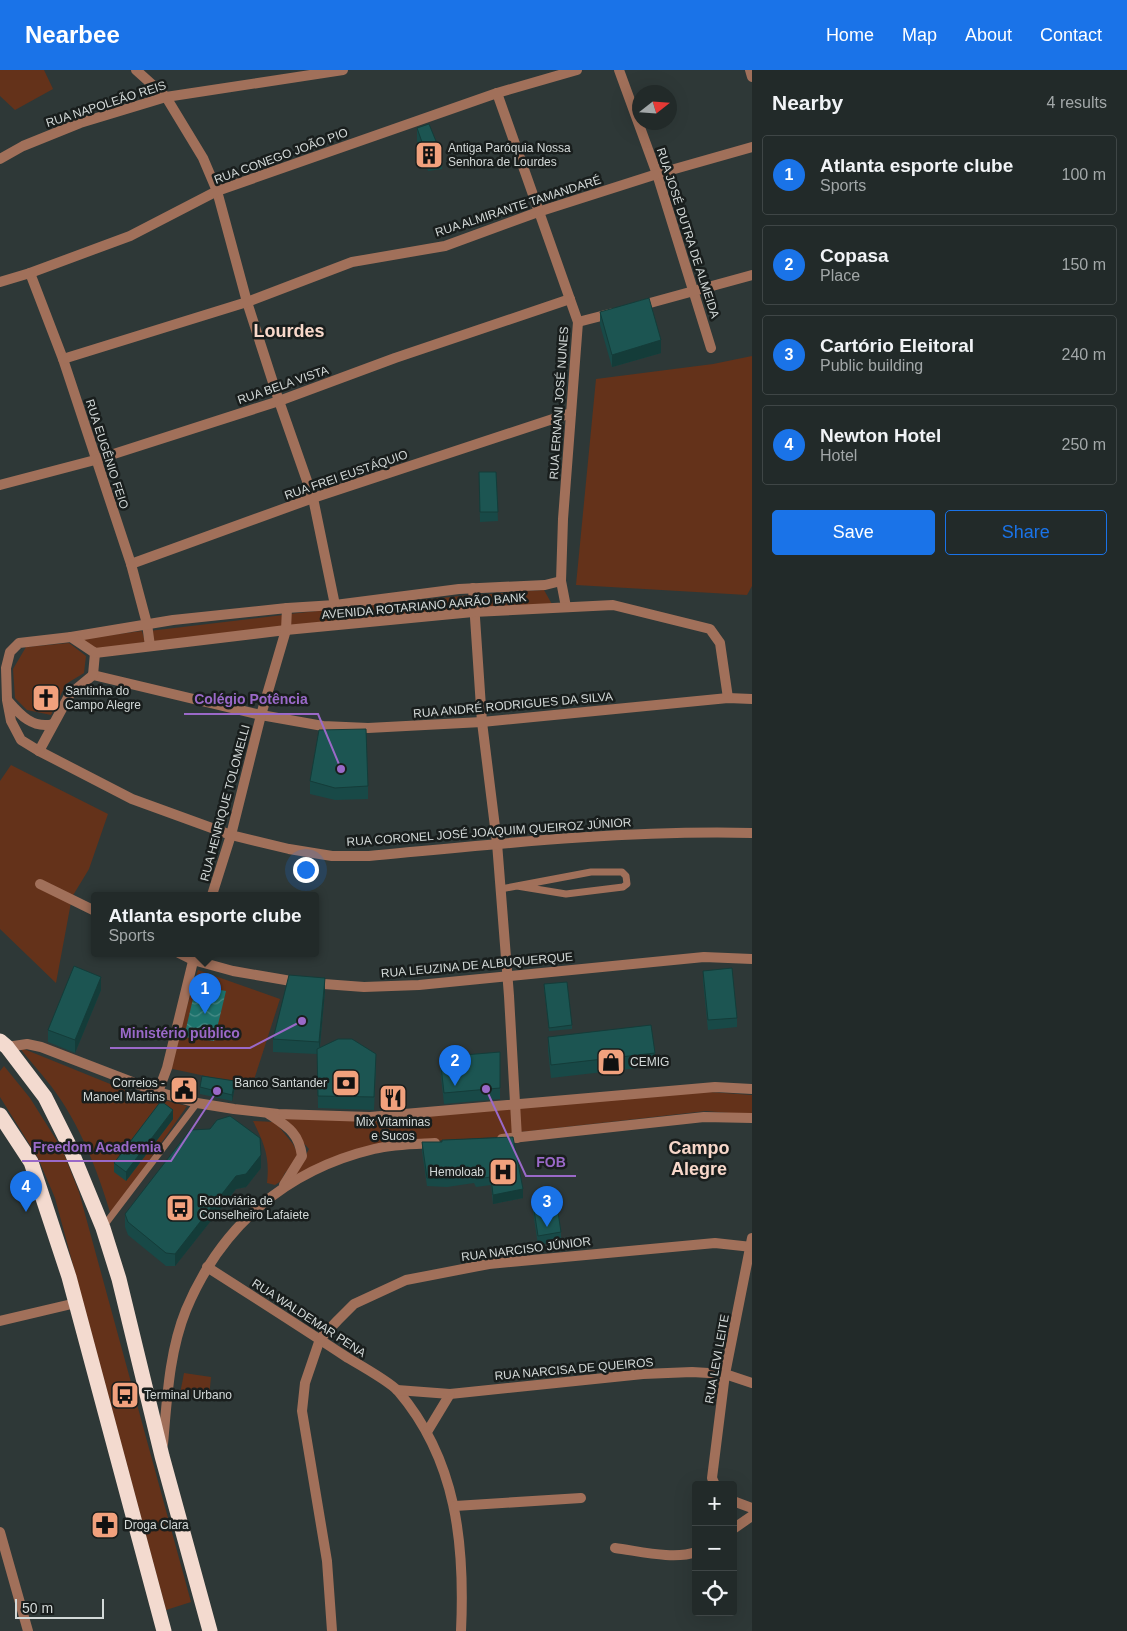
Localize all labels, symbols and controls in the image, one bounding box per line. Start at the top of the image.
text: Nearbee [25,21,120,48]
text: Home [826,25,874,45]
text: Map [902,25,937,45]
text: About [965,25,1012,45]
text: Contact [1040,25,1102,45]
street label: RUA NAPOLEÃO REIS [44,78,168,130]
north arrow [632,85,677,130]
text: Nearby [772,91,843,114]
text: 4 results [1047,94,1107,111]
street label: RUA CONEGO JOÃO PIO [212,125,350,187]
building icon: Antiga Paróquia Nossa Senhora de Lourdes [414,140,444,170]
place label: Antiga Paróquia Nossa Senhora de Lourdes [448,141,571,169]
street label: RUA JOSÉ DUTRA DE ALMEIDA [654,146,723,320]
text: Atlanta esporte clube [820,155,1013,176]
text: 1 [785,166,793,183]
text: 100 m [1062,166,1106,183]
street label: RUA ALMIRANTE TAMANDARÉ [433,172,603,239]
text: Sports [820,177,866,194]
text: Copasa [820,245,889,266]
text: 2 [785,256,793,273]
text: 150 m [1062,256,1106,273]
text: Place [820,267,860,284]
district label: Lourdes [253,321,325,341]
street label: RUA ERNANI JOSÉ NUNES [546,326,571,480]
text: Cartório Eleitoral [820,335,974,356]
text: 3 [785,346,793,363]
text: 240 m [1062,346,1106,363]
text: Public building [820,357,923,374]
street label: RUA BELA VISTA [236,363,330,407]
street label: RUA EUGÊNIO FEIO [83,397,132,511]
text: Newton Hotel [820,425,941,446]
text: 4 [785,436,793,453]
text: 250 m [1062,436,1106,453]
street label: RUA FREI EUSTÁQUIO [282,446,409,503]
text: Hotel [820,447,857,464]
button: Save [772,510,935,555]
button: Share [945,510,1107,555]
street label: AVENIDA ROTARIANO AARÃO BANK [321,590,527,622]
church icon: Santinha do Campo Alegre [31,683,61,713]
place label: Santinha do Campo Alegre [65,684,141,712]
callout: Colégio Potência [184,685,318,714]
street label: RUA ANDRÉ RODRIGUES DA SILVA [413,688,613,721]
text: Colégio Potência [194,691,308,707]
street label: RUA HENRIQUE TOLOMELLI [197,723,253,883]
street label: RUA CORONEL JOSÉ JOAQUIM QUEIROZ JÚNIOR [346,814,632,849]
your location [293,857,319,883]
popup [91,892,319,957]
text: Atlanta esporte clube [108,905,302,926]
text: Sports [108,927,155,944]
street label: RUA LEUZINA DE ALBUQUERQUE [380,950,574,980]
pin: 1 [189,973,221,1014]
callout: Ministério público [110,1019,250,1048]
text: Ministério público [120,1025,240,1041]
pin: 2 [439,1045,471,1086]
shop icon: CEMIG [596,1047,626,1077]
place label: CEMIG [630,1055,669,1069]
bank icon: Banco Santander [331,1068,361,1098]
public building icon: Correios - Manoel Martins [169,1075,199,1105]
place label: Correios - Manoel Martins [83,1076,165,1104]
place label: Banco Santander [234,1076,327,1090]
restaurant icon: Mix Vitaminas e Sucos [378,1083,408,1113]
place label: Mix Vitaminas e Sucos [356,1115,430,1143]
callout: Freedom Academia [22,1132,171,1161]
district label: Campo Alegre [668,1138,730,1179]
text: Freedom Academia [33,1139,162,1155]
callout: FOB [526,1147,576,1176]
text: FOB [536,1154,566,1170]
hospital icon: Hemoloab [488,1157,518,1187]
place label: Hemoloab [429,1165,484,1179]
pin: 4 [10,1171,42,1212]
pin: 3 [531,1186,563,1227]
bus stop icon: Rodoviária de Conselheiro Lafaiete [165,1193,195,1223]
place label: Rodoviária de Conselheiro Lafaiete [199,1194,309,1222]
street label: RUA NARCISO JÚNIOR [460,1233,592,1264]
street label: RUA WALDEMAR PENA [249,1276,369,1360]
street label: RUA LEVI LEITE [702,1313,732,1405]
street label: RUA NARCISA DE QUEIROS [494,1355,654,1383]
bus stop icon: Terminal Urbano [110,1380,140,1410]
place label: Terminal Urbano [144,1388,232,1402]
map controls [692,1481,737,1616]
button: + [692,1481,737,1526]
pharmacy icon: Droga Clara [90,1510,120,1540]
place label: Droga Clara [124,1518,189,1532]
button: − [692,1526,737,1571]
button: locate [692,1571,737,1616]
scale bar [15,1596,104,1619]
text: 50 m [22,1600,53,1616]

